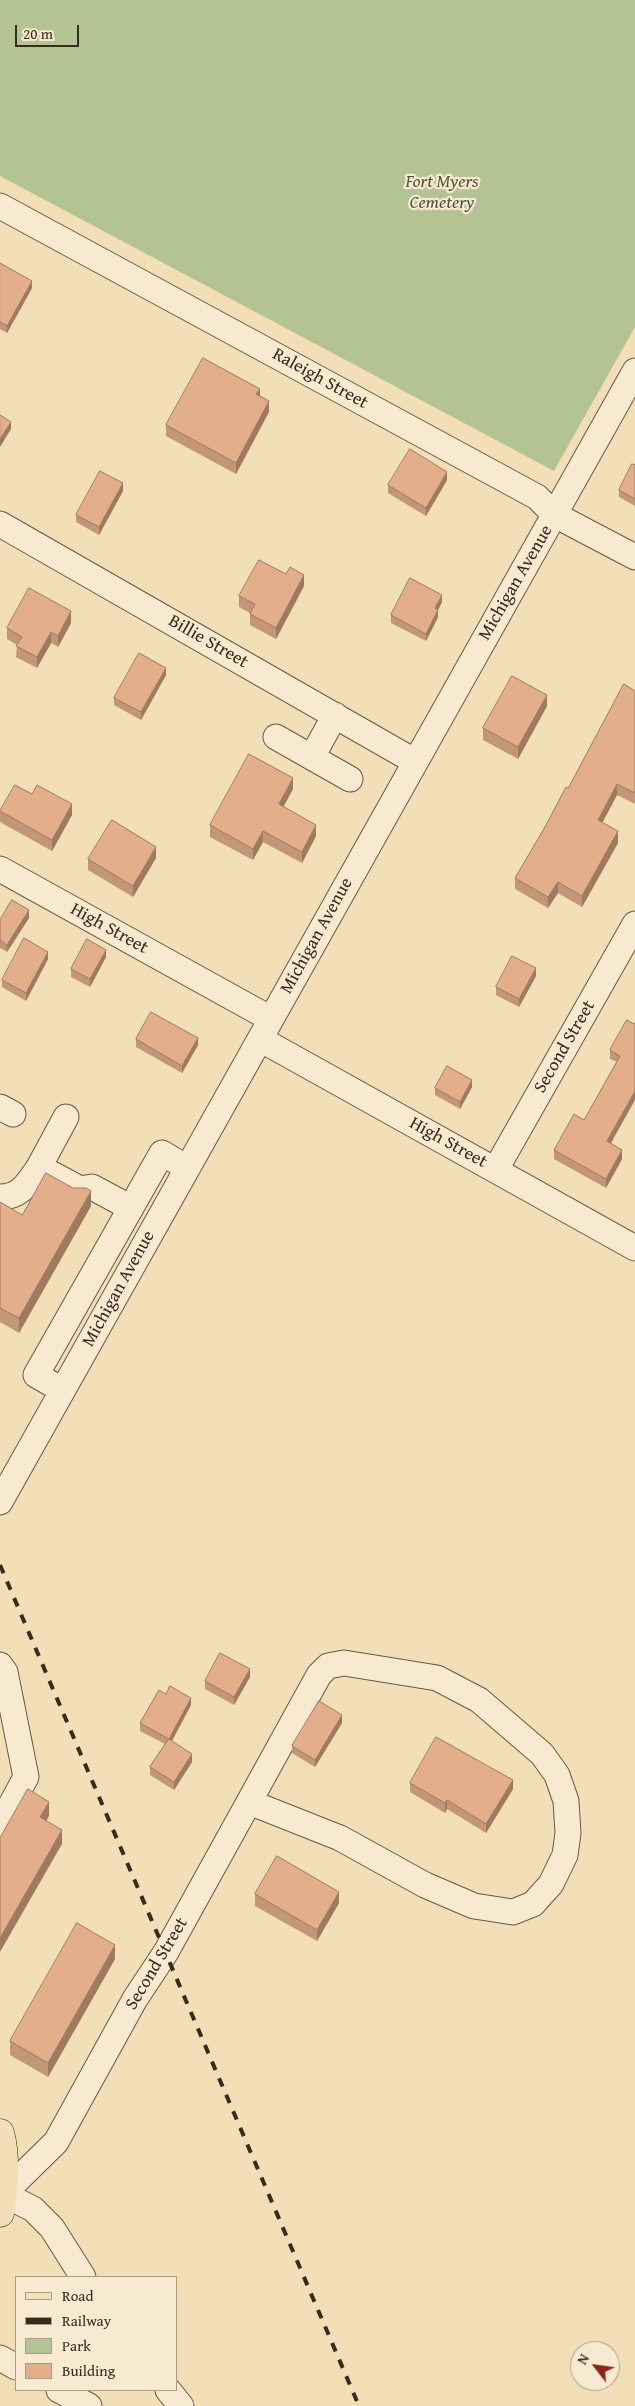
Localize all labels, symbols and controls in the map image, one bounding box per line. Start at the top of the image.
scale bar [18,15,81,47]
text: 20 m [23,23,53,44]
park label: Fort Myers Cemetery [405,171,479,213]
street label: Raleigh Street [268,344,372,414]
street label: Michigan Avenue [474,522,558,644]
street label: Billie Street [164,611,252,673]
street label: Michigan Avenue [276,874,358,998]
street label: High Street [66,899,152,959]
street label: Second Street [530,997,600,1097]
street label: High Street [405,1113,491,1173]
street label: Michigan Avenue [78,1227,160,1351]
street label: Second Street [121,1914,193,2014]
legend [15,2276,178,2391]
text: Road [62,2285,93,2306]
text: Railway [62,2310,111,2331]
text: Park [62,2335,91,2356]
north arrow [570,2341,620,2391]
text: N [572,2350,594,2368]
text: Building [62,2360,115,2381]

